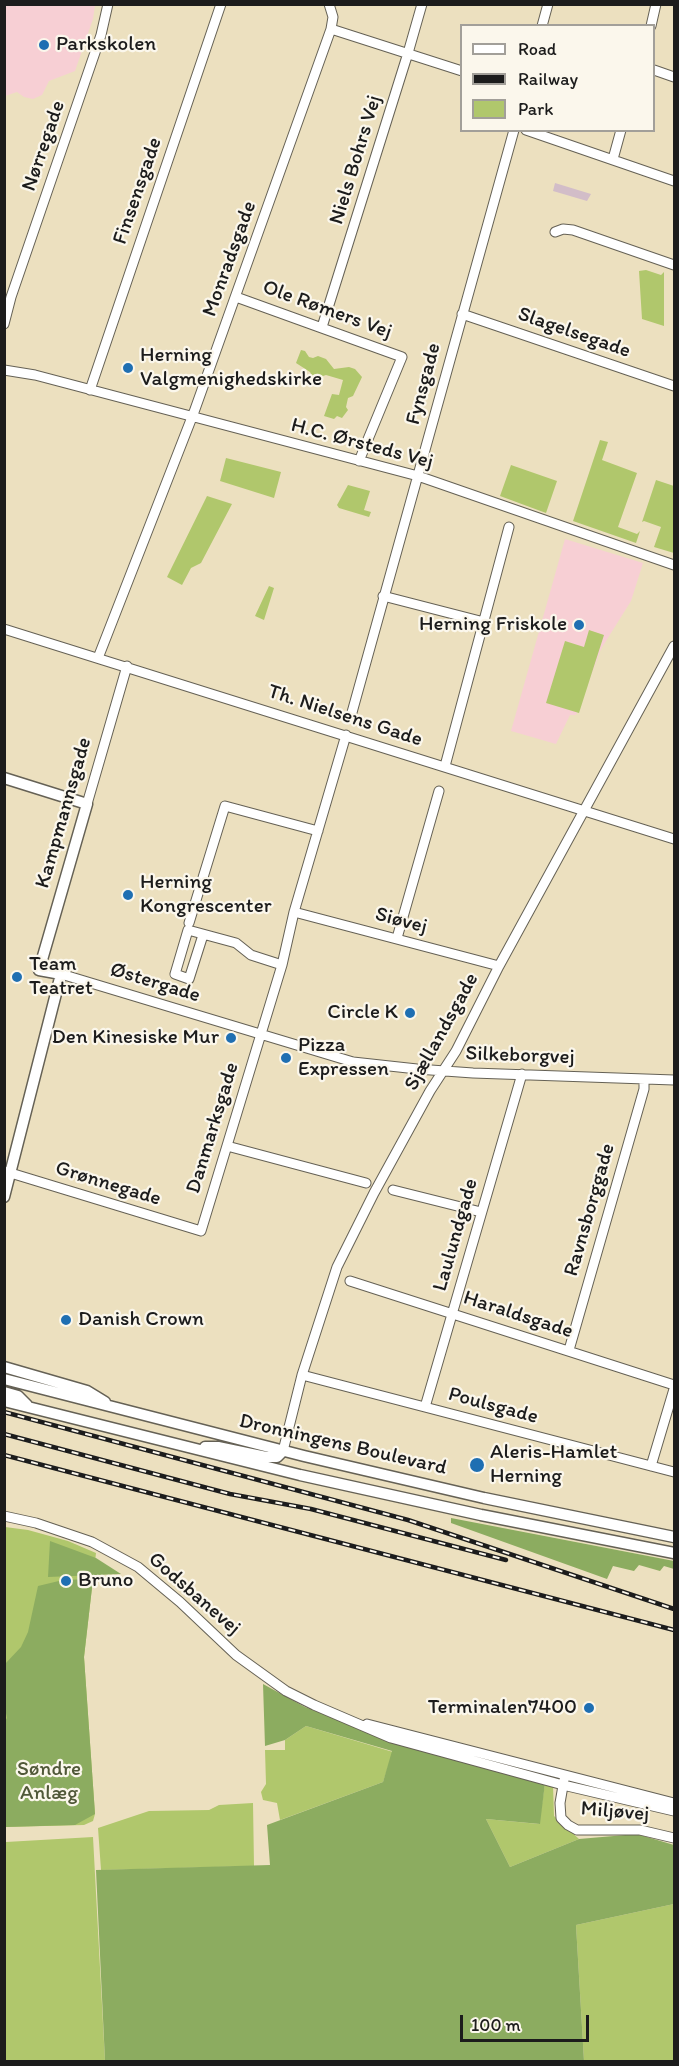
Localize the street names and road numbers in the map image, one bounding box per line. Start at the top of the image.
street label: Niels Bohrs Vej [324,92,388,228]
street label: Nørregade [17,97,71,195]
street label: Finsensgade [108,134,168,248]
street label: Monradsgade [197,198,263,320]
street label: Ole Rømers Vej [259,275,395,345]
street label: Slagelsegade [514,302,634,364]
street label: Fynsgade [401,340,447,428]
street label: H.C. Ørsteds Vej [288,413,436,475]
street label: Th. Nielsens Gade [265,679,425,753]
street label: Kampmannsgade [30,735,98,891]
street label: Siøvej [372,902,430,940]
street label: Østergade [107,957,203,1009]
street label: Sjællandsgade [399,969,485,1095]
street label: Silkeborgvej [465,1041,575,1071]
street label: Danmarksgade [181,1059,245,1197]
street label: Ravnsborggade [559,1141,621,1279]
street label: Grønnegade [52,1156,164,1212]
street label: Laulundgade [428,1176,484,1294]
street label: Haraldsgade [460,1285,576,1345]
street label: Poulsgade [445,1382,541,1430]
street label: Dronningens Boulevard [237,1409,449,1481]
street label: Godsbanevej [143,1547,245,1641]
street label: Miljøvej [580,1796,650,1828]

